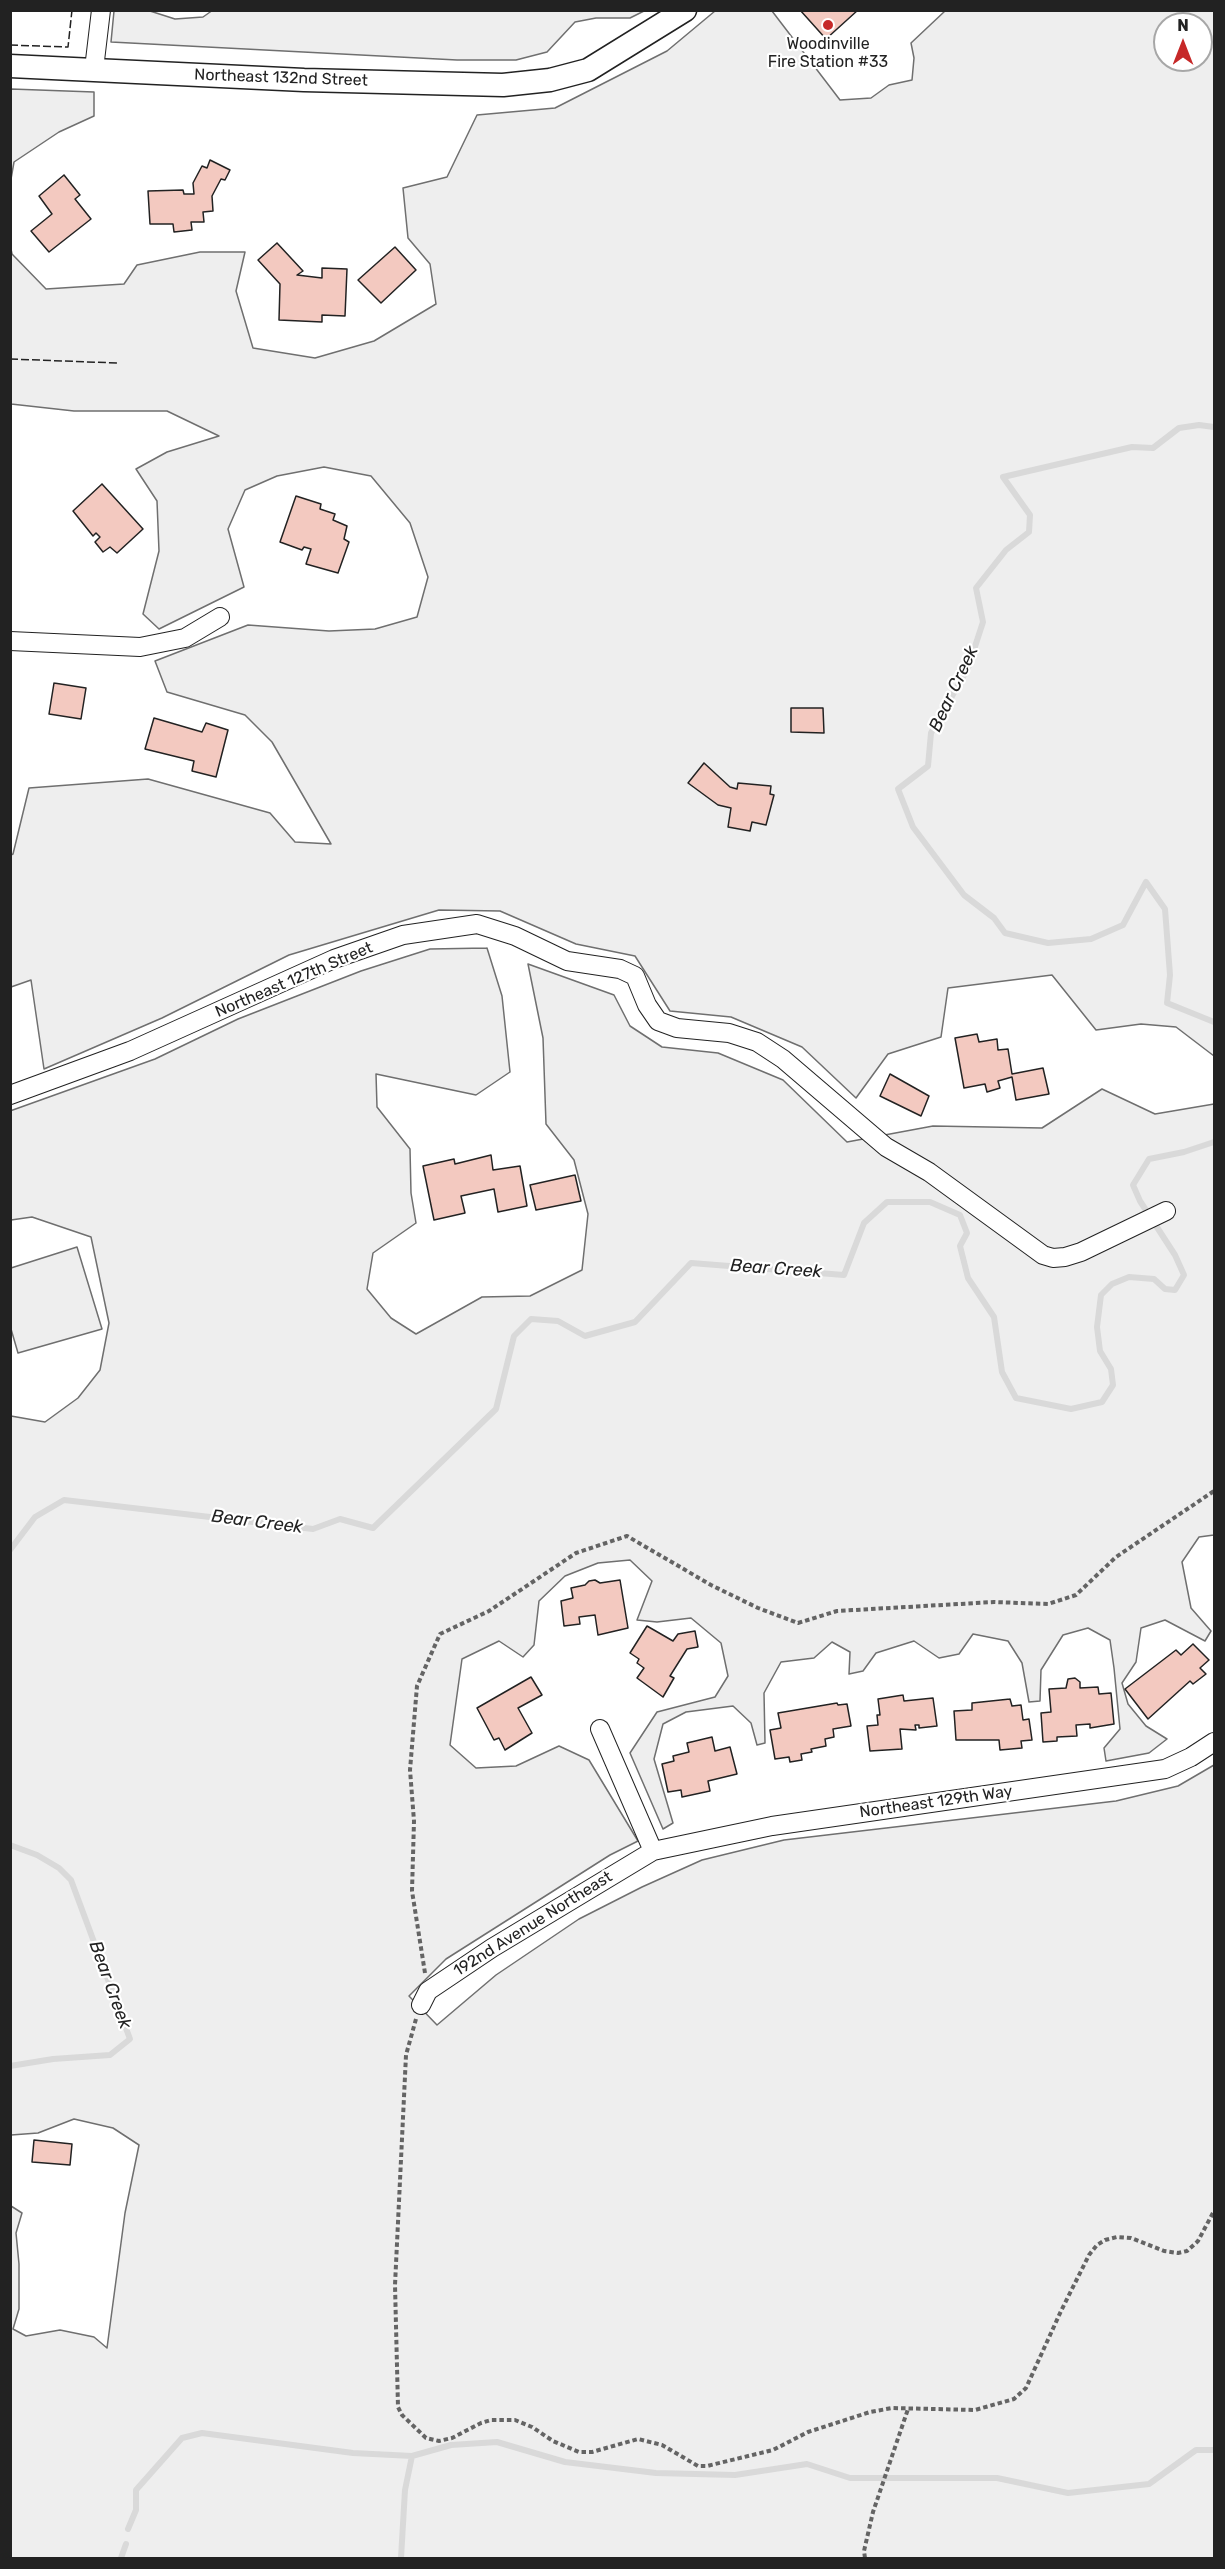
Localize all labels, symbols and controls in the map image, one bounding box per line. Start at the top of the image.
north arrow [1153,12,1213,72]
text: N [1177,16,1189,35]
marker: Woodinville Fire Station #33 [821,18,835,32]
place label: Woodinville Fire Station #33 [768,34,888,72]
street label: Northeast 132nd Street [194,65,368,91]
water label: Bear Creek [925,643,983,735]
street label: Northeast 127th Street [212,938,376,1022]
water label: Bear Creek [729,1255,823,1283]
water label: Bear Creek [210,1506,304,1538]
street label: Northeast 129th Way [858,1782,1014,1822]
street label: 192nd Avenue Northeast [450,1867,616,1981]
water label: Bear Creek [84,1938,136,2032]

